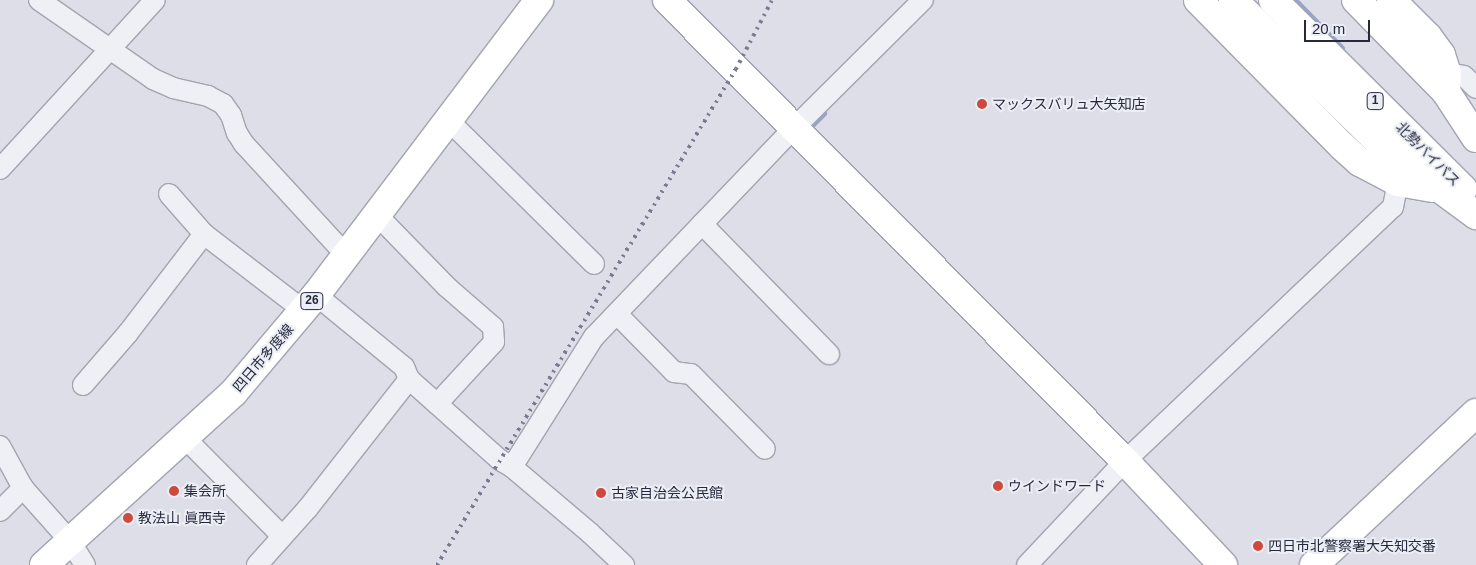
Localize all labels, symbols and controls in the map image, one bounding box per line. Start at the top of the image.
scale bar [1306,10,1372,42]
text: 20 m [1312,20,1345,37]
road number: 1 [1366,92,1384,110]
place label: マックスバリュ大矢知店 [992,96,1146,112]
marker: マックスバリュ大矢知店 [976,98,988,110]
street label: 北勢バイパス [1392,118,1464,190]
road number: 26 [300,292,324,310]
street label: 四日市多度線 [229,321,297,395]
place label: ウインドワード [1008,478,1106,494]
marker: ウインドワード [992,480,1004,492]
place label: 集会所 [184,483,226,499]
marker: 集会所 [168,485,180,497]
place label: 古家自治会公民館 [611,485,723,501]
marker: 古家自治会公民館 [595,487,607,499]
place label: 教法山 眞西寺 [138,510,226,526]
marker: 教法山 眞西寺 [122,512,134,524]
place label: 四日市北警察署大矢知交番 [1268,538,1436,554]
marker: 四日市北警察署大矢知交番 [1252,540,1264,552]

